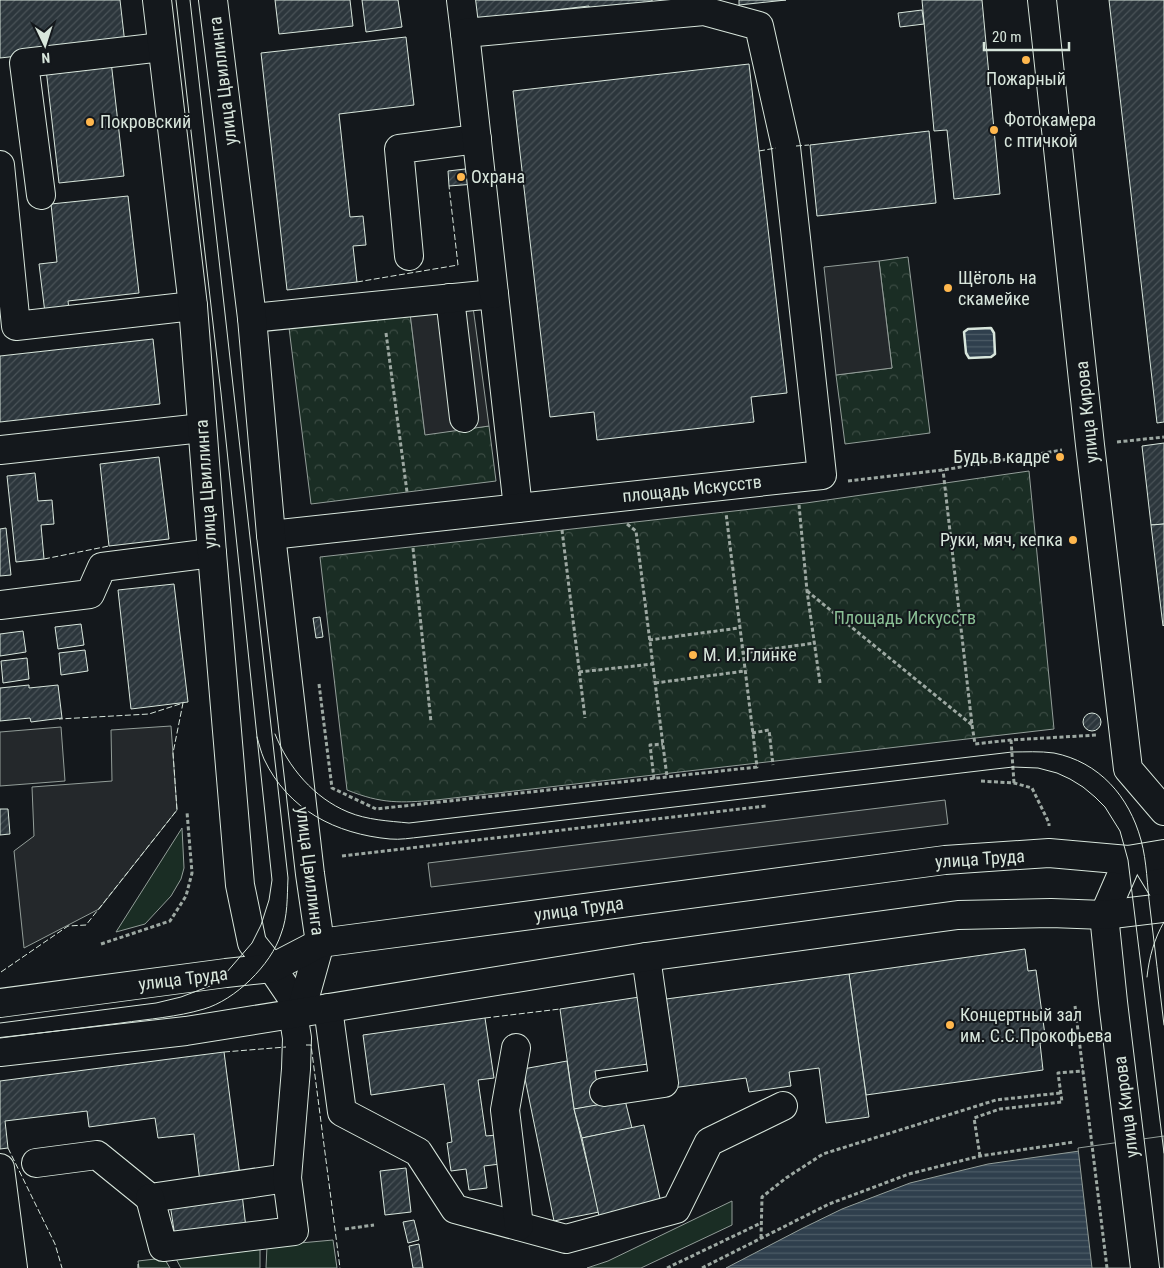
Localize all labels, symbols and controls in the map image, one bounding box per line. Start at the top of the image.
street label: улица Цвиллинга [204,16,241,147]
north arrow [20,20,70,70]
scale bar [984,20,1069,52]
text: 20 m [992,28,1022,46]
text: N [41,50,51,66]
marker: Пожарный [1020,54,1032,66]
place label: Пожарный [986,68,1066,89]
place label: Фотокамера с птичкой [1004,109,1096,151]
place label: Покровский [100,111,191,132]
marker: Покровский [84,116,96,128]
marker: Фотокамера с птичкой [988,124,1000,136]
place label: Охрана [471,166,525,187]
marker: Охрана [455,171,467,183]
place label: Щёголь на скамейке [958,267,1037,309]
marker: Щёголь на скамейке [942,282,954,294]
street label: улица Кирова [1071,360,1102,464]
street label: улица Цвиллинга [191,419,220,549]
place label: Будь в кадре [953,446,1050,467]
marker: Будь в кадре [1054,451,1066,463]
street label: площадь Искусств [621,471,763,506]
place label: Руки, мяч, кепка [940,529,1063,550]
marker: Руки, мяч, кепка [1067,534,1079,546]
park label: Площадь Искусств [834,607,976,628]
place label: М. И. Глинке [703,644,797,665]
marker: М. И. Глинке [687,649,699,661]
street label: улица Цвиллинга [292,805,329,936]
street label: улица Труда [934,845,1025,872]
street label: улица Труда [533,892,625,925]
street label: улица Труда [137,963,229,994]
place label: Концертный зал им. С.С.Прокофьева [960,1004,1112,1046]
marker: Концертный зал им. С.С.Прокофьева [944,1019,956,1031]
street label: улица Кирова [1109,1055,1142,1159]

